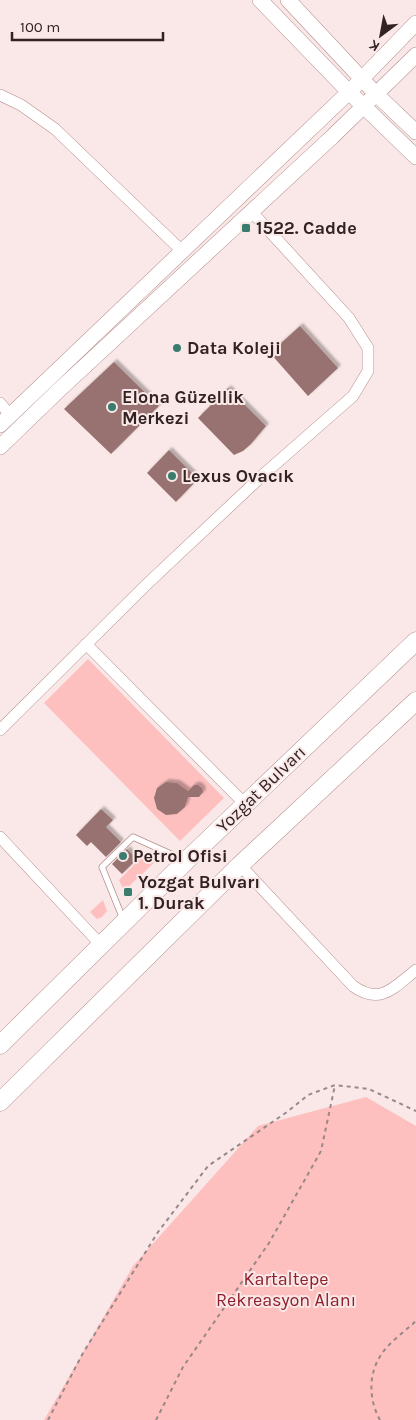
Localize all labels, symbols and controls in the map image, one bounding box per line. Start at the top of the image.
scale bar [12,10,164,42]
north arrow [356,10,406,60]
text: 100 m [20,18,60,36]
text: K [365,36,383,55]
place label: 1522. Cadde [256,217,357,239]
marker: 1522. Cadde [240,222,252,234]
place label: Data Koleji [187,337,281,359]
marker: Data Koleji [171,342,183,354]
place label: Elona Güzellik Merkezi [122,386,244,429]
marker: Elona Güzellik Merkezi [106,401,118,413]
place label: Lexus Ovacık [182,465,294,487]
marker: Lexus Ovacık [166,470,178,482]
street label: Yozgat Bulvarı [212,741,310,837]
place label: Petrol Ofisi [133,845,228,867]
marker: Petrol Ofisi [117,850,129,862]
place label: Yozgat Bulvarı 1. Durak [138,871,260,914]
marker: Yozgat Bulvarı 1. Durak [122,886,134,898]
park label: Kartaltepe Rekreasyon Alanı [216,1268,356,1311]

